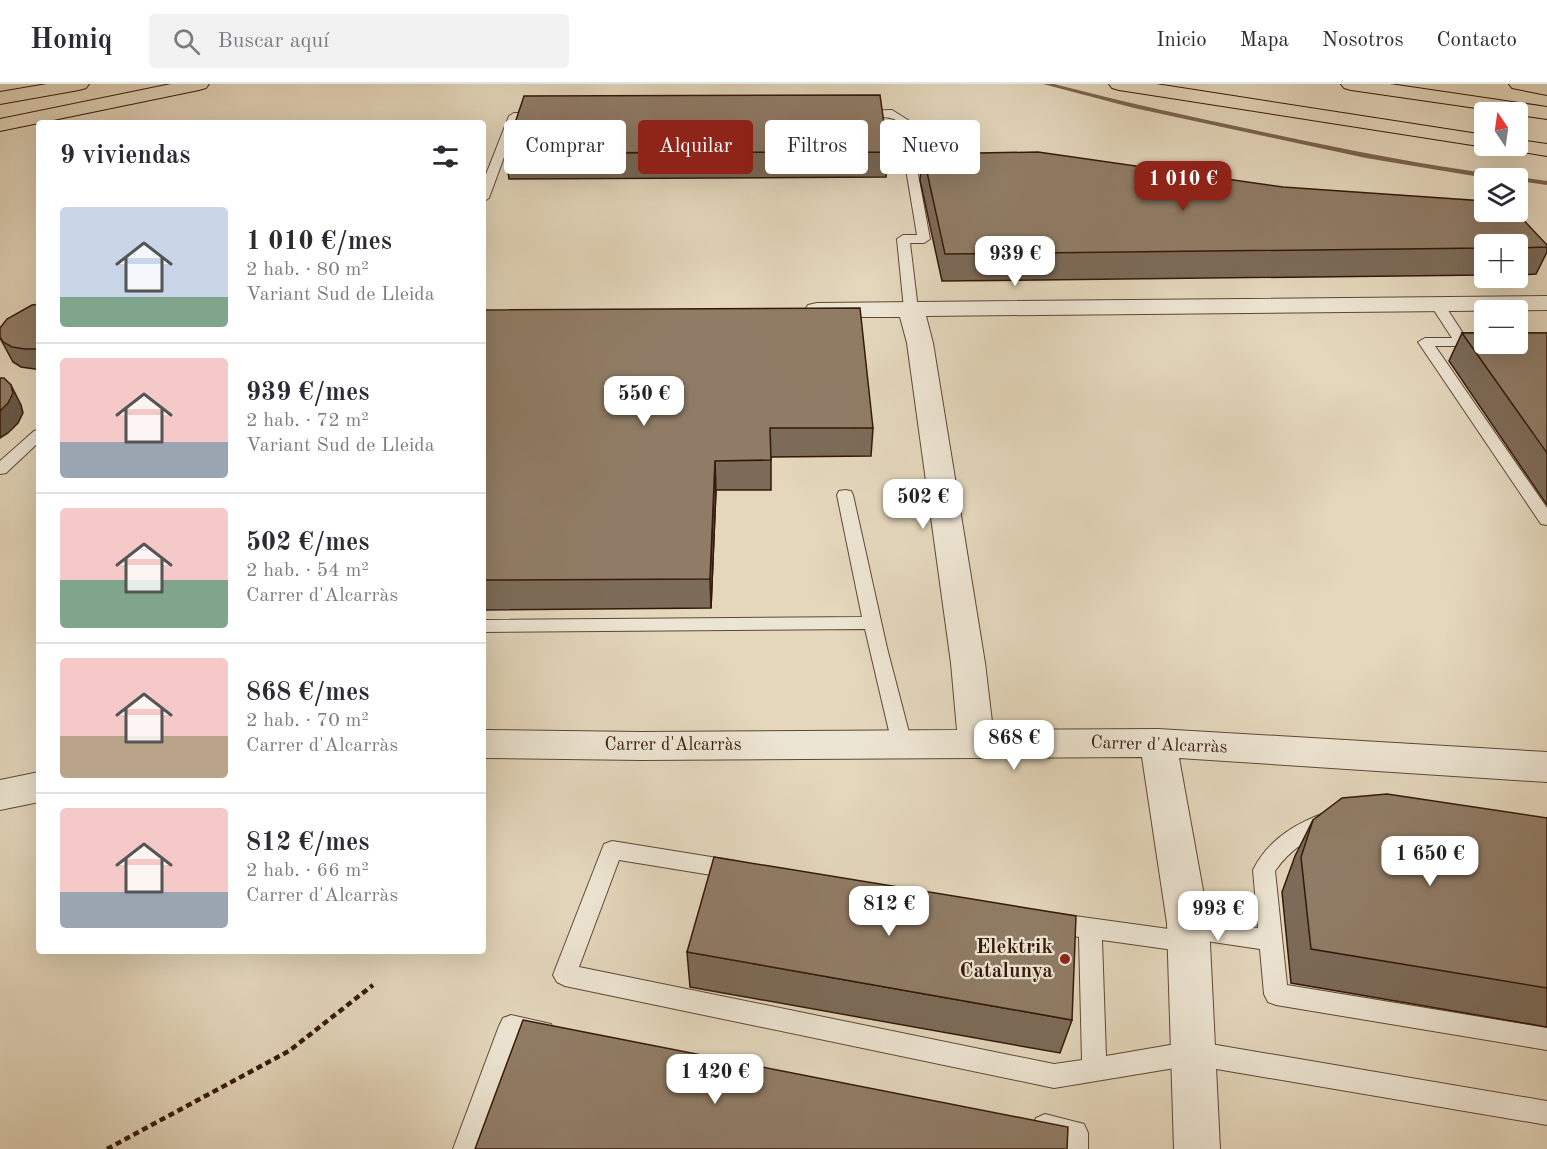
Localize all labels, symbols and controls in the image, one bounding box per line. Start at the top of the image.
search box [149,14,569,68]
icon: search [170,25,203,58]
text: Homiq [30,27,113,55]
text: Buscar aquí [218,30,329,52]
text: Inicio [1156,30,1207,51]
text: Mapa [1240,30,1289,51]
text: Nosotros [1322,30,1404,51]
text: Contacto [1437,30,1517,51]
north arrow [1474,102,1528,156]
map controls [1474,102,1528,354]
chip: Comprar [504,120,626,174]
chip: Alquilar [638,120,753,174]
chip: Filtros [765,120,868,174]
chip: Nuevo [880,120,980,174]
icon: filters [429,140,462,173]
text: 9 viviendas [60,143,190,169]
pin: 1 010 € [1128,161,1238,212]
button: layers [1474,168,1528,222]
text: 1 010 € [1148,170,1218,190]
text: 1 010 €/mes [246,229,392,255]
icon: home [108,231,180,303]
button: + [1474,234,1528,288]
pin: 939 € [973,236,1057,287]
text: 939 € [989,245,1041,265]
text: 2 hab. · 80 m² [246,260,369,280]
text: Variant Sud de Lleida [246,285,435,305]
button: − [1474,300,1528,354]
pin: 550 € [602,376,686,427]
text: 939 €/mes [246,380,370,406]
icon: home [108,382,180,454]
text: 550 € [618,385,670,405]
text: 2 hab. · 72 m² [246,411,369,431]
text: Variant Sud de Lleida [246,436,435,456]
pin: 502 € [881,479,965,530]
text: 502 € [897,488,949,508]
text: 502 €/mes [246,530,370,556]
icon: home [108,532,180,604]
text: 2 hab. · 54 m² [246,561,369,581]
text: Carrer d'Alcarràs [246,586,398,606]
text: 868 €/mes [246,680,370,706]
icon: home [108,682,180,754]
text: 2 hab. · 70 m² [246,711,369,731]
pin: 868 € [972,720,1056,771]
text: 868 € [988,729,1040,749]
street label: Carrer d'Alcarràs [1090,734,1228,756]
text: Carrer d'Alcarràs [246,736,398,756]
street label: Carrer d'Alcarràs [605,736,742,754]
text: 812 €/mes [246,830,370,856]
icon: home [108,832,180,904]
pin: 1 650 € [1375,836,1485,887]
text: 1 650 € [1395,845,1465,865]
text: 2 hab. · 66 m² [246,861,369,881]
text: Carrer d'Alcarràs [246,886,398,906]
pin: 812 € [847,886,931,937]
pin: 993 € [1176,891,1260,942]
text: 812 € [863,895,915,915]
text: 993 € [1192,900,1244,920]
place label: Elektrik Catalunya [960,937,1053,982]
marker: Elektrik Catalunya [1058,952,1072,966]
pin: 1 420 € [660,1054,770,1105]
text: 1 420 € [680,1063,750,1083]

